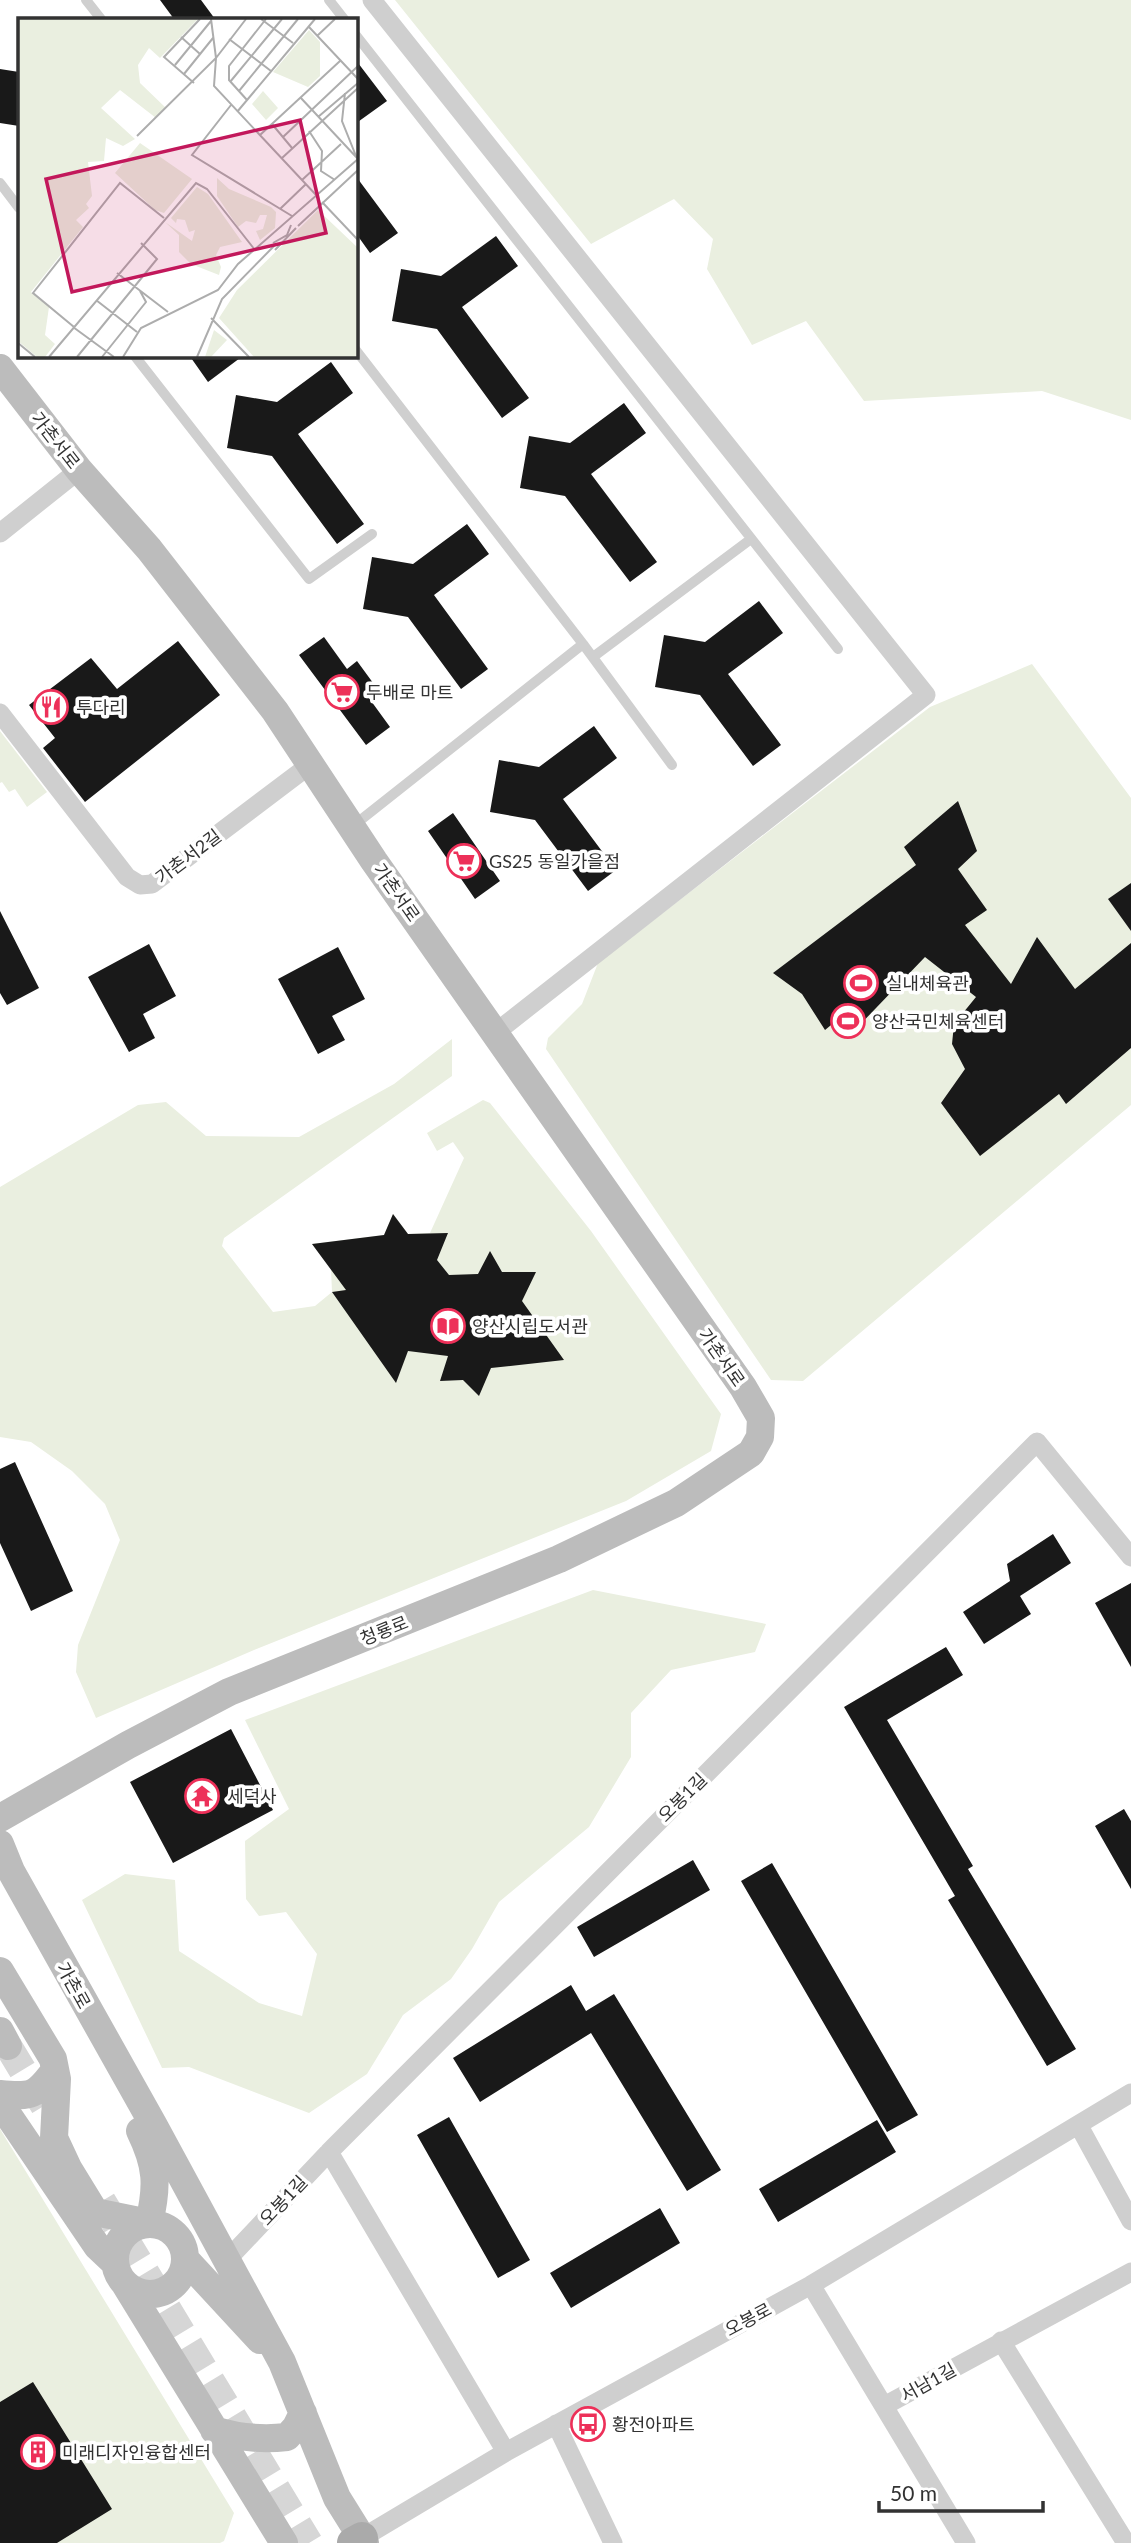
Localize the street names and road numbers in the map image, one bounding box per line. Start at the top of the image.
street label: 가촌서로 [27,407,85,473]
street label: 가촌서2길 [151,824,225,888]
street label: 가촌서로 [369,859,425,925]
street label: 가촌서로 [694,1324,750,1390]
street label: 청룡로 [357,1610,411,1650]
street label: 오봉1길 [653,1768,711,1826]
street label: 가촌로 [52,1958,96,2012]
street label: 오봉1길 [254,2171,312,2229]
street label: 오봉로 [721,2298,775,2340]
street label: 서남1길 [896,2358,960,2406]

